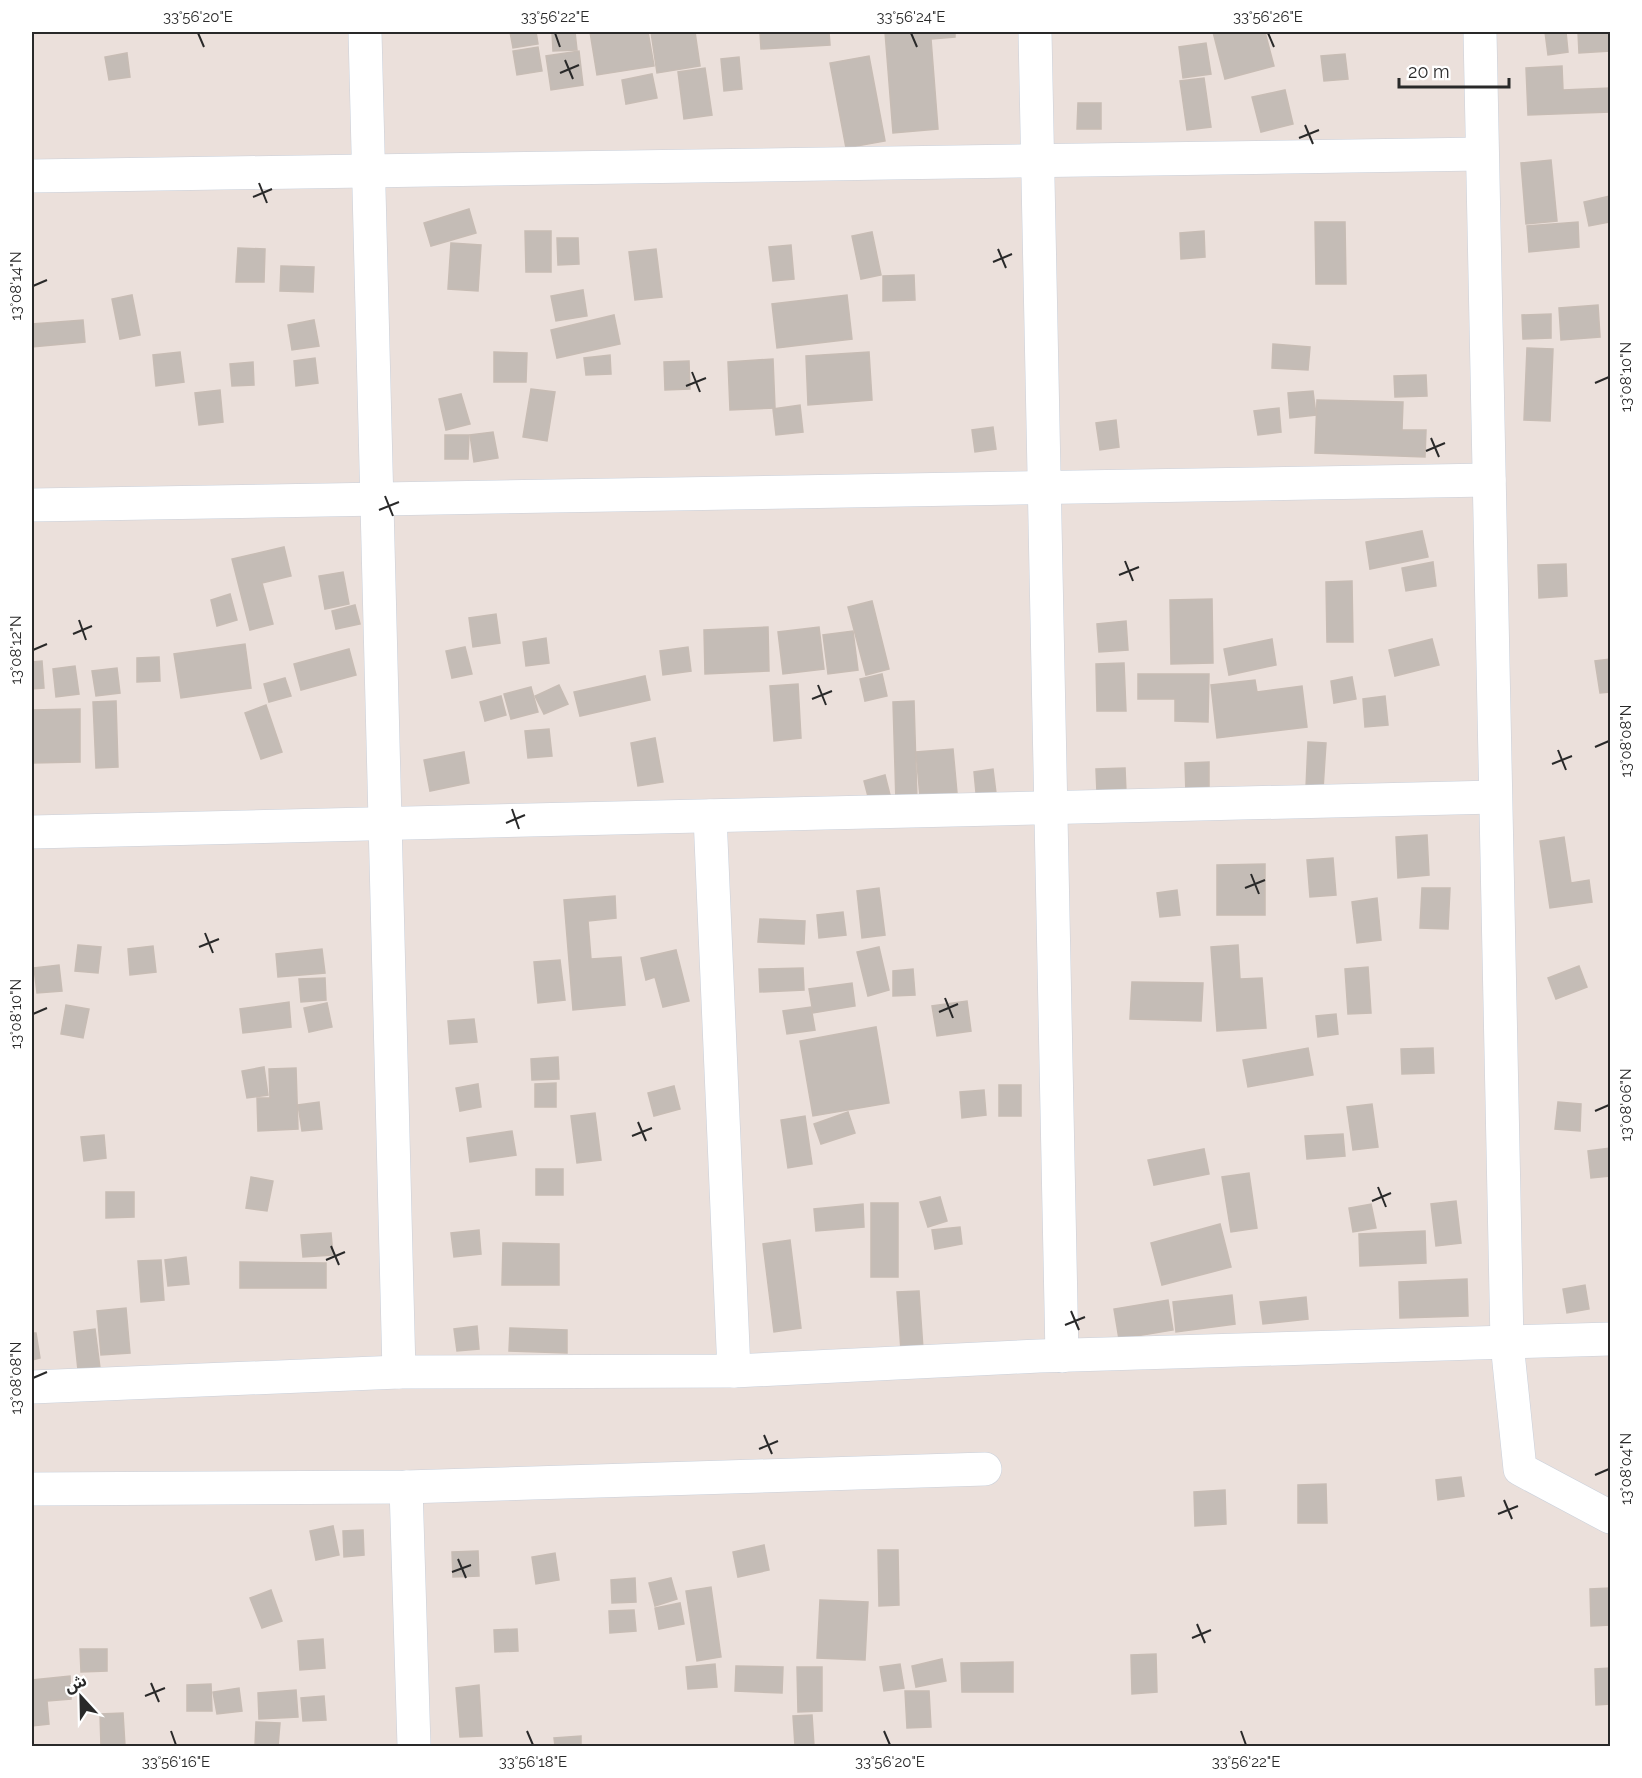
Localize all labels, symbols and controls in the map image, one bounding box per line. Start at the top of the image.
text: 33°56'20"E [163,8,233,26]
text: 33°56'22"E [521,8,589,26]
text: 33°56'24"E [876,8,946,26]
text: 33°56'26"E [1233,8,1303,26]
scale bar [1399,51,1508,89]
text: 20 m [1408,61,1450,82]
text: 13°08'14"N [7,251,25,321]
text: 13°08'10"N [1617,342,1635,412]
text: 13°08'12"N [7,616,25,685]
text: 13°08'08"N [1617,705,1635,777]
text: 13°08'10"N [7,979,25,1049]
text: 13°08'06"N [1617,1069,1635,1141]
text: 13°08'08"N [7,1342,25,1414]
text: 13°08'04"N [1617,1433,1635,1505]
north arrow [51,1667,111,1727]
text: ش [62,1671,89,1696]
text: 33°56'16"E [142,1753,210,1771]
text: 33°56'18"E [499,1753,567,1771]
text: 33°56'20"E [855,1753,925,1771]
text: 33°56'22"E [1212,1753,1280,1771]

